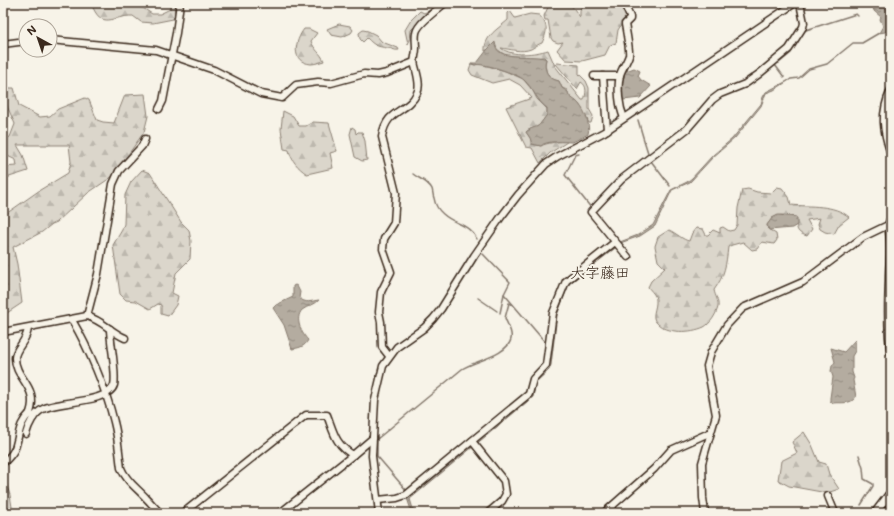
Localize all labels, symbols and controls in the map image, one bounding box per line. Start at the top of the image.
north arrow [18,18,58,58]
text: N [23,22,39,38]
district label: 大字藤田 [570,262,630,282]

